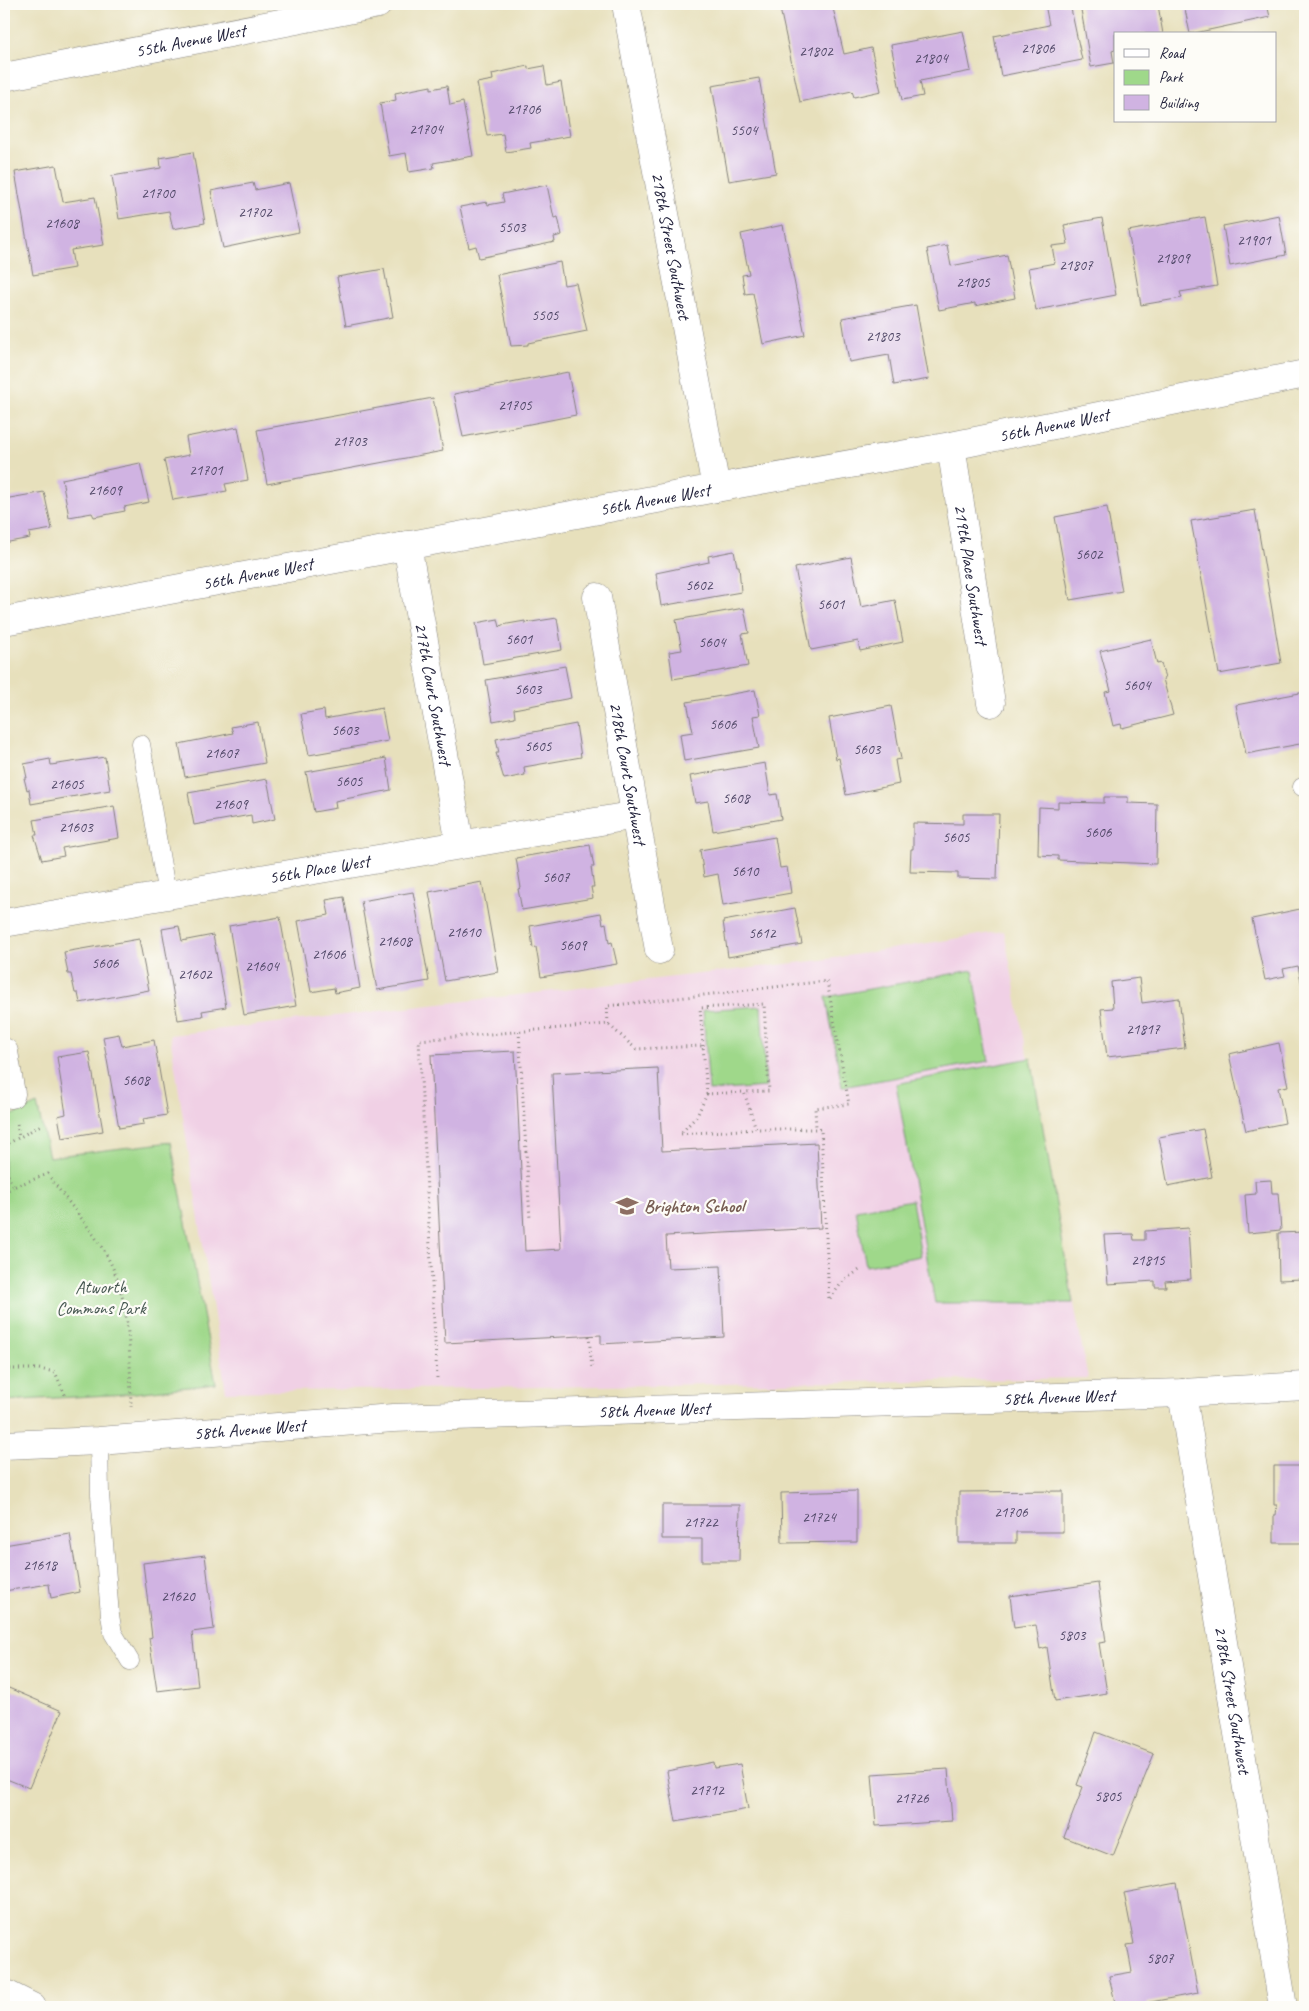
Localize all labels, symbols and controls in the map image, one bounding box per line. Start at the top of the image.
street label: 55th Avenue West [134,19,250,62]
legend [1114,32,1276,122]
house number: 21806 [1021,39,1056,58]
house number: 21802 [799,42,834,61]
text: Road [1159,44,1186,63]
house number: 21804 [914,49,949,68]
text: Park [1159,68,1184,87]
text: Building [1159,94,1199,113]
house number: 21706 [507,100,542,119]
house number: 21704 [409,120,444,139]
house number: 5504 [730,121,759,140]
street label: 218th Street Southwest [646,170,696,323]
house number: 21700 [141,184,176,203]
house number: 21702 [238,203,273,222]
house number: 21608 [45,214,80,233]
house number: 5503 [498,218,527,237]
house number: 21901 [1237,231,1272,250]
house number: 21809 [1156,249,1191,268]
house number: 21807 [1059,256,1094,275]
house number: 21805 [956,273,991,292]
house number: 5505 [531,306,560,325]
house number: 21803 [866,327,901,346]
house number: 21705 [498,396,533,415]
street label: 56th Avenue West [997,403,1114,447]
house number: 21703 [333,432,368,451]
house number: 21701 [189,461,224,480]
street label: 56th Avenue West [598,478,715,521]
house number: 21609 [88,481,123,500]
street label: 219th Place Southwest [949,503,993,649]
house number: 5602 [1075,545,1104,564]
street label: 56th Avenue West [201,552,318,595]
house number: 5602 [685,576,714,595]
house number: 5601 [817,595,846,614]
street label: 217th Court Southwest [410,621,457,770]
house number: 5601 [505,630,534,649]
house number: 5604 [698,633,727,652]
house number: 5604 [1123,676,1152,695]
house number: 5603 [514,680,543,699]
street label: 218th Court Southwest [605,700,652,849]
house number: 5606 [709,715,738,734]
house number: 5603 [331,721,360,740]
house number: 5605 [524,737,553,756]
house number: 5603 [853,740,882,759]
house number: 21607 [205,744,240,763]
house number: 5605 [335,772,364,791]
house number: 21605 [50,775,85,794]
house number: 5608 [722,789,751,808]
house number: 21609 [214,795,249,814]
house number: 21603 [59,818,94,837]
house number: 5606 [1084,823,1113,842]
house number: 5605 [942,828,971,847]
street label: 56th Place West [268,849,374,888]
house number: 5610 [731,862,760,881]
house number: 5607 [542,868,571,887]
house number: 21610 [447,923,482,942]
house number: 5612 [748,924,777,943]
house number: 21608 [378,932,413,951]
house number: 5609 [559,936,588,955]
house number: 21606 [312,945,347,964]
house number: 5606 [91,954,120,973]
house number: 21604 [245,957,280,976]
house number: 21602 [178,965,213,984]
house number: 21817 [1126,1020,1161,1039]
house number: 5608 [122,1071,151,1090]
school or university icon: Brighton School [614,1193,640,1219]
place label: Brighton School [644,1195,748,1217]
house number: 21815 [1131,1251,1166,1270]
park label: Atworth Commons Park [57,1276,147,1319]
street label: 58th Avenue West [1003,1384,1118,1410]
street label: 58th Avenue West [598,1397,713,1422]
street label: 58th Avenue West [193,1414,309,1445]
house number: 21706 [994,1503,1029,1522]
house number: 21724 [802,1508,837,1527]
house number: 21722 [684,1513,719,1532]
house number: 21618 [23,1556,58,1575]
house number: 21620 [161,1587,196,1606]
street label: 218th Street Southwest [1209,1624,1256,1777]
house number: 5803 [1058,1626,1087,1645]
house number: 21712 [690,1781,725,1800]
house number: 5805 [1094,1787,1123,1806]
house number: 21726 [895,1789,930,1808]
house number: 5807 [1146,1949,1175,1968]

